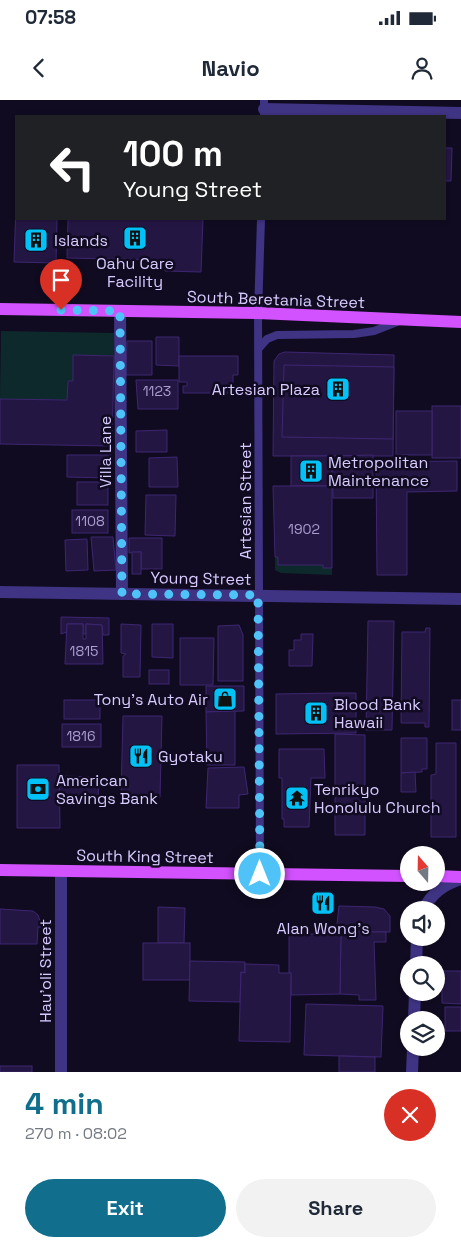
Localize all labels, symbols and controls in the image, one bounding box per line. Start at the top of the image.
text: 07:58 [25,5,76,30]
icon: back [25,54,53,82]
text: Navio [201,54,260,82]
icon: person [408,54,436,82]
text: 100 m [123,132,223,176]
icon: left [40,135,105,200]
text: Young Street [123,175,262,203]
building icon: Oahu Care Facility [122,225,148,251]
building icon: Islands [23,227,49,253]
place label: Islands [54,230,108,251]
place label: Oahu Care Facility [96,253,174,292]
pin [40,259,82,310]
icon: arrive [47,266,75,294]
street label: South Beretania Street [187,286,365,313]
building icon: Artesian Plaza [325,376,351,402]
place label: Artesian Plaza [212,379,320,400]
house number: 1123 [143,382,171,400]
street label: Villa Lane [95,416,116,488]
street label: Artesian Street [235,442,256,560]
place label: Metropolitan Maintenance [328,452,429,491]
building icon: Metropolitan Maintenance [298,458,324,484]
house number: 1108 [75,512,105,530]
house number: 1902 [288,520,320,538]
street label: Young Street [150,567,252,590]
house number: 1815 [70,642,98,660]
shop icon: Tony's Auto Air [212,686,238,712]
place label: Tony's Auto Air [94,689,208,710]
place label: Blood Bank Hawaii [334,694,421,733]
building icon: Blood Bank Hawaii [303,700,329,726]
house number: 1816 [67,727,96,745]
restaurant icon: Gyotaku [128,743,154,769]
place label: Gyotaku [158,746,223,767]
place label: American Savings Bank [56,770,158,809]
bank icon: American Savings Bank [25,776,51,802]
place label: Tenrikyo Honolulu Church [314,779,440,818]
temple icon: Tenrikyo Honolulu Church [284,785,310,811]
street label: South King Street [76,845,214,868]
north arrow [400,846,445,891]
map controls [400,846,445,1056]
position arrow [233,847,285,899]
restaurant icon: Alan Wong’s [310,890,336,916]
button: sound [400,901,445,946]
place label: Alan Wong’s [276,918,370,939]
street label: Hau'oli Street [35,919,56,1023]
button: search [400,956,445,1001]
button: layers [400,1011,445,1056]
text: 4 min [25,1084,104,1123]
button: close [384,1089,436,1141]
text: 270 m · 08:02 [25,1123,127,1144]
button: Exit [25,1179,226,1237]
button: Share [236,1179,436,1237]

